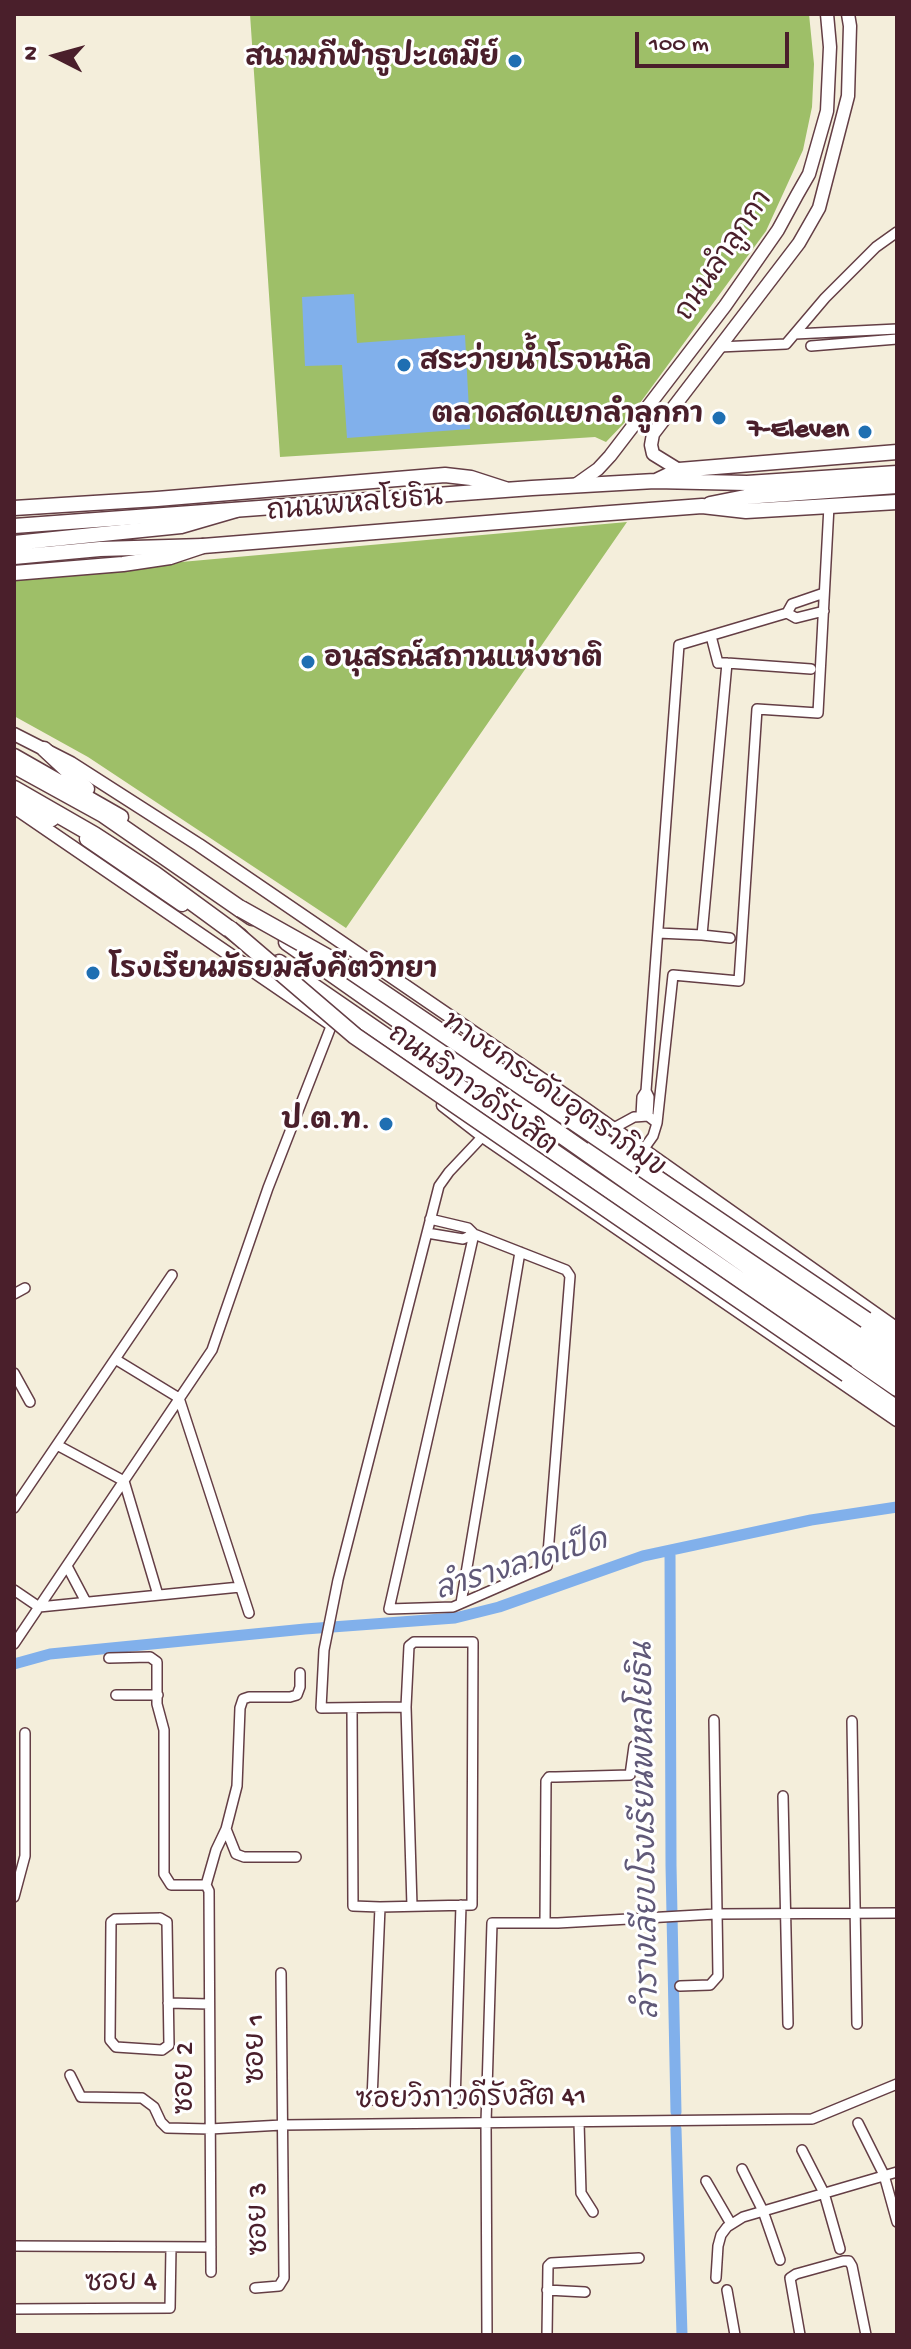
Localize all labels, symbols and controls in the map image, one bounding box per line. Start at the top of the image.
north arrow [16,16,96,96]
scale bar [639,16,793,66]
text: 100 m [649,31,709,60]
place label: สนามกีฬาธูปะเตมีย์ [245,44,499,78]
text: N [18,45,46,62]
marker: สนามกีฬาธูปะเตมีย์ [506,52,524,70]
street label: ถนนลำลูกกา [670,186,782,328]
place label: สระว่ายน้ำโรจนนิล [420,348,652,382]
marker: สระว่ายน้ำโรจนนิล [395,356,413,374]
place label: ตลาดสดแยกลำลูกกา [432,401,703,435]
marker: ตลาดสดแยกลำลูกกา [710,409,728,427]
place label: 7-Eleven [747,415,849,449]
marker: 7-Eleven [856,423,874,441]
street label: ถนนพหลโยธิน [266,483,444,531]
place label: อนุสรณ์สถานแห่งชาติ [324,645,603,679]
marker: อนุสรณ์สถานแห่งชาติ [299,653,317,671]
place label: โรงเรียนมัธยมสังคีตวิทยา [109,956,437,990]
marker: โรงเรียนมัธยมสังคีตวิทยา [84,964,102,982]
street label: ทางยกระดับอุตราภิมุข [433,1007,671,1187]
street label: ถนนวิภาวดีรังสิต [380,1019,562,1165]
place label: ป.ต.ท. [281,1107,370,1141]
marker: ป.ต.ท. [377,1115,395,1133]
water label: ลำรางลาดเป็ด [432,1525,612,1611]
water label: ลำรางเลียบโรงเรียนพหลโยธิน [628,1642,670,2020]
street label: ซอย 1 [242,2014,276,2084]
street label: ซอย 2 [171,2042,205,2114]
street label: ซอยวิภาวดีรังสิต 41 [355,2082,587,2120]
street label: ซอย 3 [244,2182,278,2256]
street label: ซอย 4 [84,2267,158,2303]

